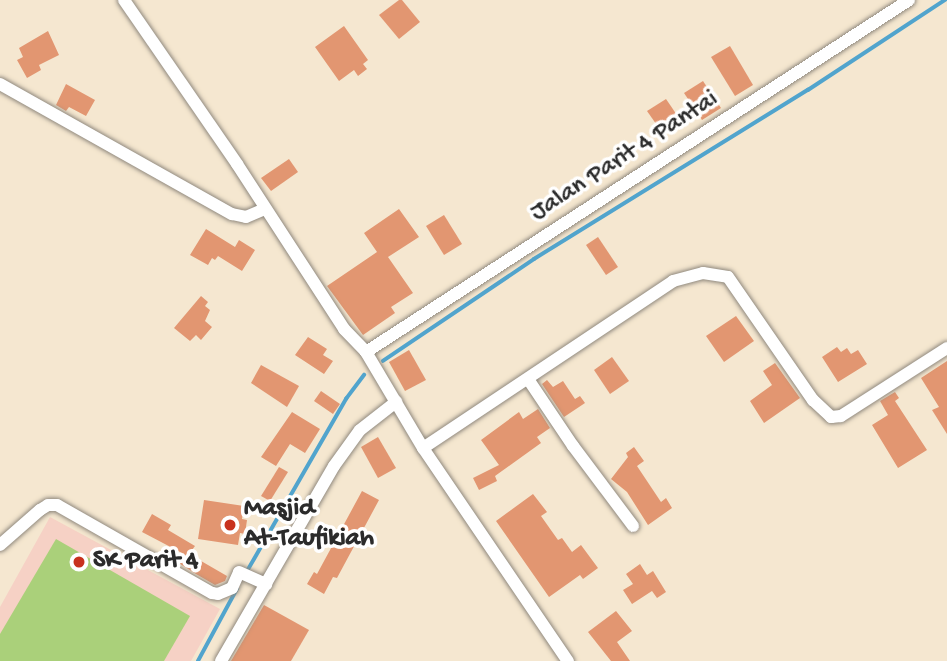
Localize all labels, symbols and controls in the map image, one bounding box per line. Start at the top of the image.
street label: Jalan Parit 4 Pantai [525,85,725,229]
place label: Masjid At-Taufikiah [244,494,374,556]
marker: Masjid At-Taufikiah [222,517,238,533]
place label: SK Parit 4 [93,546,198,578]
marker: SK Parit 4 [71,554,87,570]

